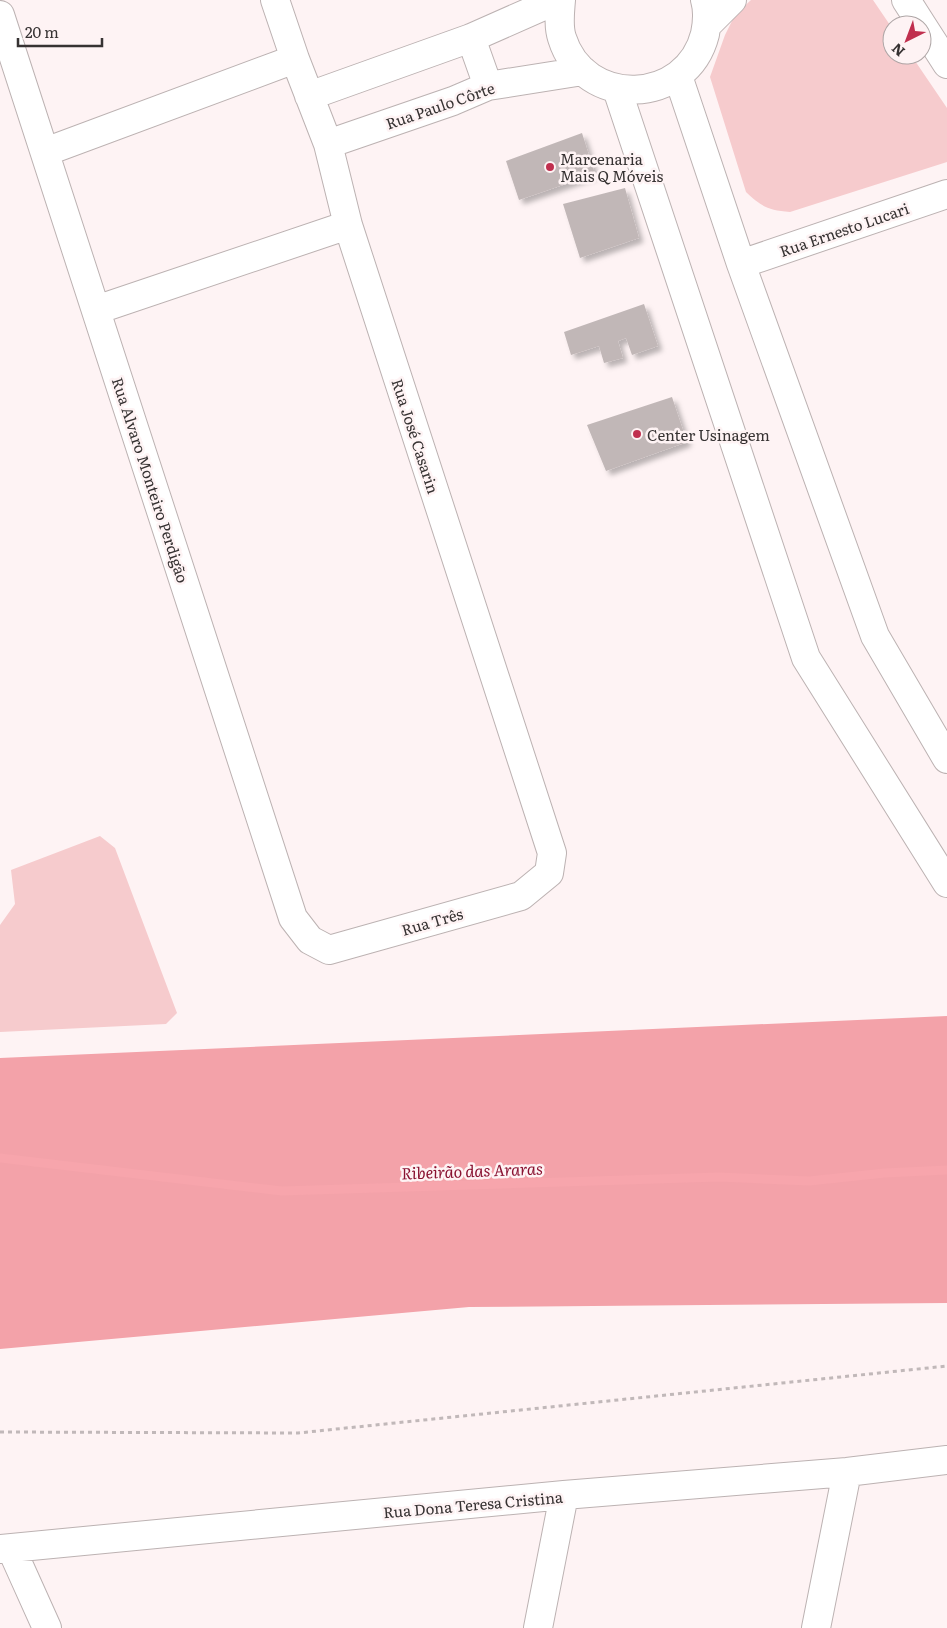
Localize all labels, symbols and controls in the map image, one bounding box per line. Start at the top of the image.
scale bar [18,15,101,47]
north arrow [882,15,932,65]
text: 20 m [25,20,59,43]
text: N [886,39,909,62]
street label: Rua Paulo Côrte [383,76,498,134]
place label: Marcenaria Mais Q Móveis [560,147,664,187]
marker: Marcenaria Mais Q Móveis [544,161,556,173]
street label: Rua Ernesto Lucari [776,196,912,262]
street label: Rua Alvaro Monteiro Perdigão [107,374,195,586]
street label: Rua José Casarin [387,376,445,497]
place label: Center Usinagem [647,423,770,446]
marker: Center Usinagem [631,428,643,440]
street label: Rua Três [399,901,466,941]
water label: Ribeirão das Araras [401,1156,543,1184]
street label: Rua Dona Teresa Cristina [382,1485,565,1523]

